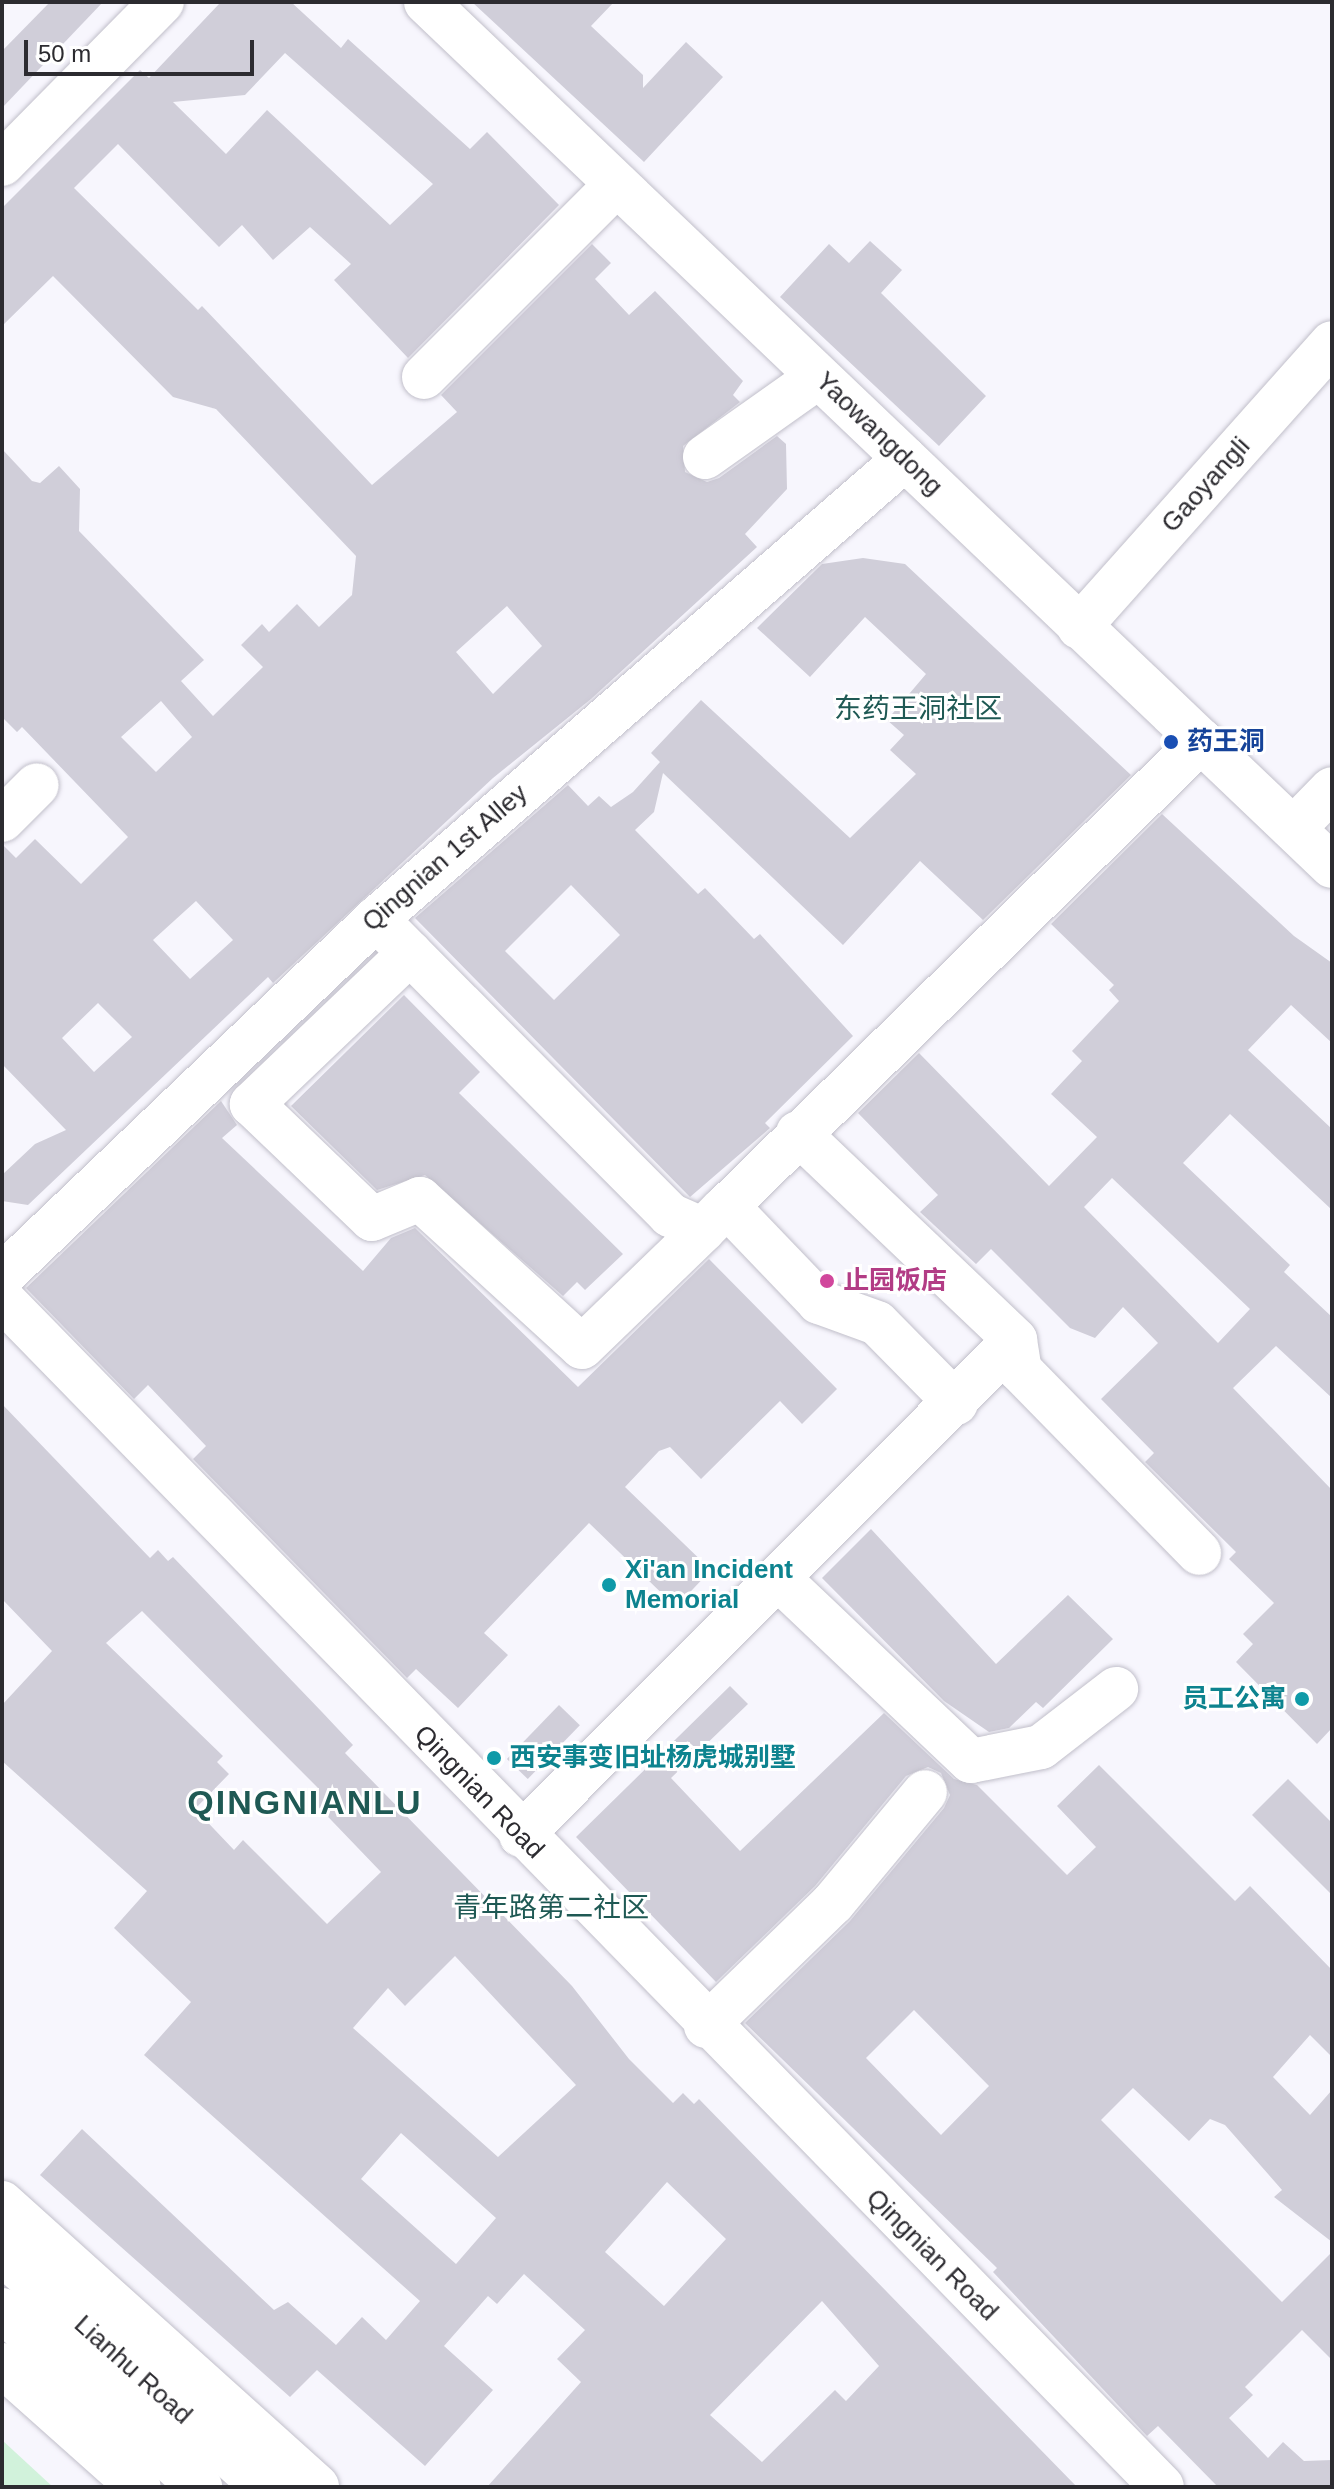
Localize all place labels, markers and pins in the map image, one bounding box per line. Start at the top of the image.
place label: 药王洞 [1187,726,1265,758]
marker: 药王洞 [1162,733,1180,751]
place label: 止园饭店 [843,1265,947,1297]
marker: 止园饭店 [818,1272,836,1290]
place label: Xi'an Incident Memorial [625,1554,793,1616]
marker: Xi'an Incident Memorial [600,1576,618,1594]
place label: 员工公寓 [1182,1683,1286,1715]
marker: 员工公寓 [1293,1690,1311,1708]
place label: 西安事变旧址杨虎城别墅 [510,1742,796,1774]
marker: 西安事变旧址杨虎城别墅 [485,1749,503,1767]

